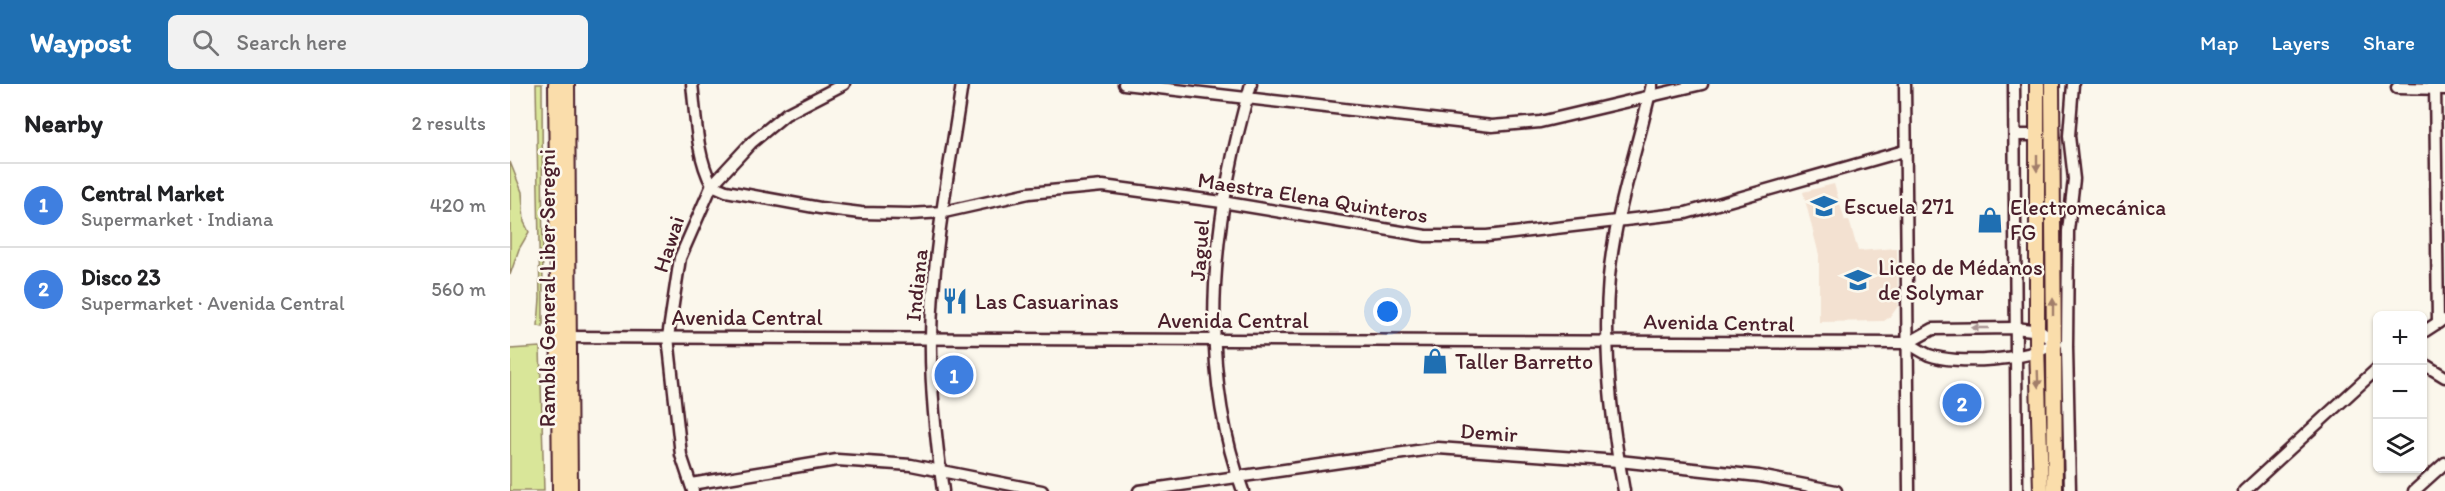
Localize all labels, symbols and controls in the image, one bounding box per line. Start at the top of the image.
search box [168,15,588,69]
text: Waypost [30,25,132,59]
icon: search [189,26,222,59]
text: Search here [237,29,347,56]
text: Map [2200,30,2239,55]
text: Layers [2272,30,2330,55]
text: Share [2363,30,2415,55]
text: Nearby [24,107,103,139]
text: 2 results [412,111,486,135]
street label: Rambla General Liber Seregni [534,149,561,427]
one-way arrow [2032,154,2042,173]
street label: Maestra Elena Quinteros [1196,166,1430,229]
text: Central Market [81,180,224,207]
school or university icon: Escuela 271 [1809,191,1839,221]
text: 1 [39,193,48,217]
text: 420 m [430,193,486,217]
place label: Escuela 271 [1844,193,1954,220]
place label: Electromecánica FG [2010,194,2166,246]
shop icon: Electromecánica FG [1975,205,2005,235]
text: Supermarket · Indiana [81,207,273,231]
street label: Hawai [647,212,690,276]
street label: Jaguel [1184,218,1215,282]
street label: Indiana [899,247,934,323]
place label: Liceo de Médanos de Solymar [1878,254,2043,306]
text: Disco 23 [81,264,161,291]
school or university icon: Liceo de Médanos de Solymar [1843,265,1873,295]
text: 2 [38,277,49,301]
text: 560 m [431,277,486,301]
restaurant icon: Las Casuarinas [940,286,970,316]
place label: Las Casuarinas [975,288,1119,315]
text: Supermarket · Avenida Central [81,291,345,315]
your location [1373,297,1402,326]
one-way arrow [2048,297,2058,316]
street label: Avenida Central [671,304,823,331]
street label: Avenida Central [1157,307,1309,334]
street label: Avenida Central [1643,308,1795,337]
map controls [2373,311,2427,473]
button: + [2373,311,2427,365]
one-way arrow [1970,323,1989,333]
shop icon: Taller Barretto [1420,346,1450,376]
place label: Taller Barretto [1455,348,1593,375]
pin: 1 [934,352,974,398]
button: − [2373,365,2427,419]
one-way arrow [2033,370,2043,389]
pin: 2 [1942,380,1982,426]
street label: Demir [1459,417,1519,448]
button: layers [2373,419,2427,473]

